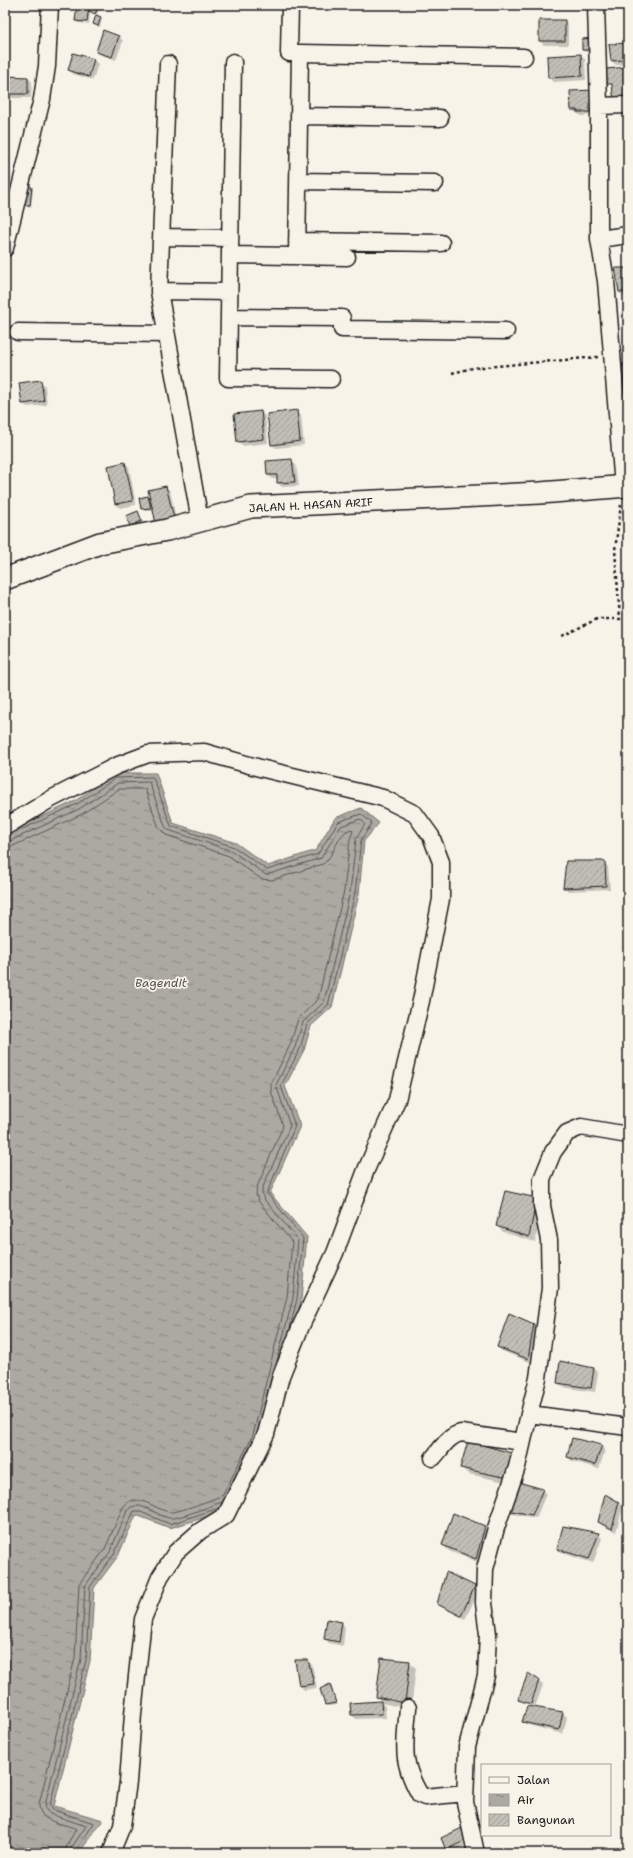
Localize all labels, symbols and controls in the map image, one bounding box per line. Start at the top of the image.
street label: JALAN H. HASAN ARIF [249,495,374,516]
water label: Bagendit [135,975,188,991]
legend [481,1764,611,1836]
text: Jalan [517,1772,550,1788]
text: Air [517,1792,535,1808]
text: Bangunan [517,1812,575,1828]

